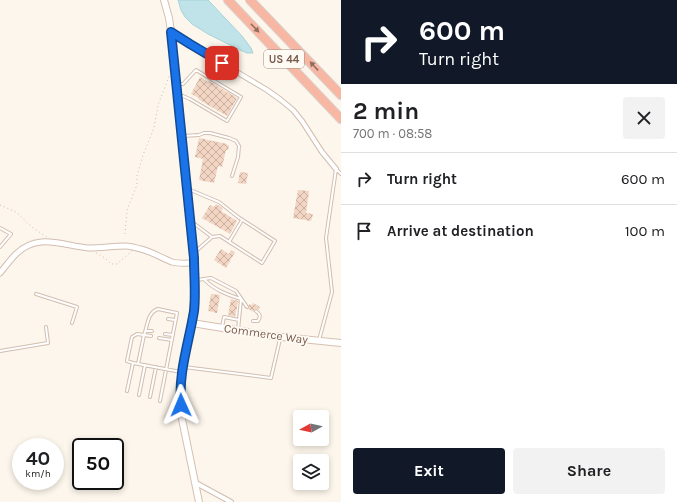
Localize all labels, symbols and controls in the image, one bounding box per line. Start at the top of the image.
text: 600 m [419,14,505,47]
icon: right [353,16,405,68]
one-way arrow [250,23,259,33]
pin [205,46,239,80]
text: Turn right [419,48,499,70]
road number: US 44 [264,50,304,68]
icon: arrive [211,52,233,74]
one-way arrow [309,61,319,71]
text: 2 min [353,97,419,125]
button: close [623,97,665,139]
text: 700 m · 08:58 [353,126,432,141]
icon: right [353,168,375,190]
text: Turn right [387,170,457,188]
text: 600 m [621,170,665,188]
icon: arrive [353,220,375,242]
text: Arrive at destination [387,222,534,240]
text: 100 m [625,222,665,240]
street label: Commerce Way [223,321,309,347]
position arrow [160,384,202,426]
north arrow [293,410,329,446]
map controls [293,410,329,490]
speed limit sign: 50 [72,438,124,490]
text: 40 [26,447,50,470]
button: Exit [353,448,505,494]
button: Share [513,448,665,494]
button: layers [293,454,329,490]
text: km/h [25,468,51,480]

